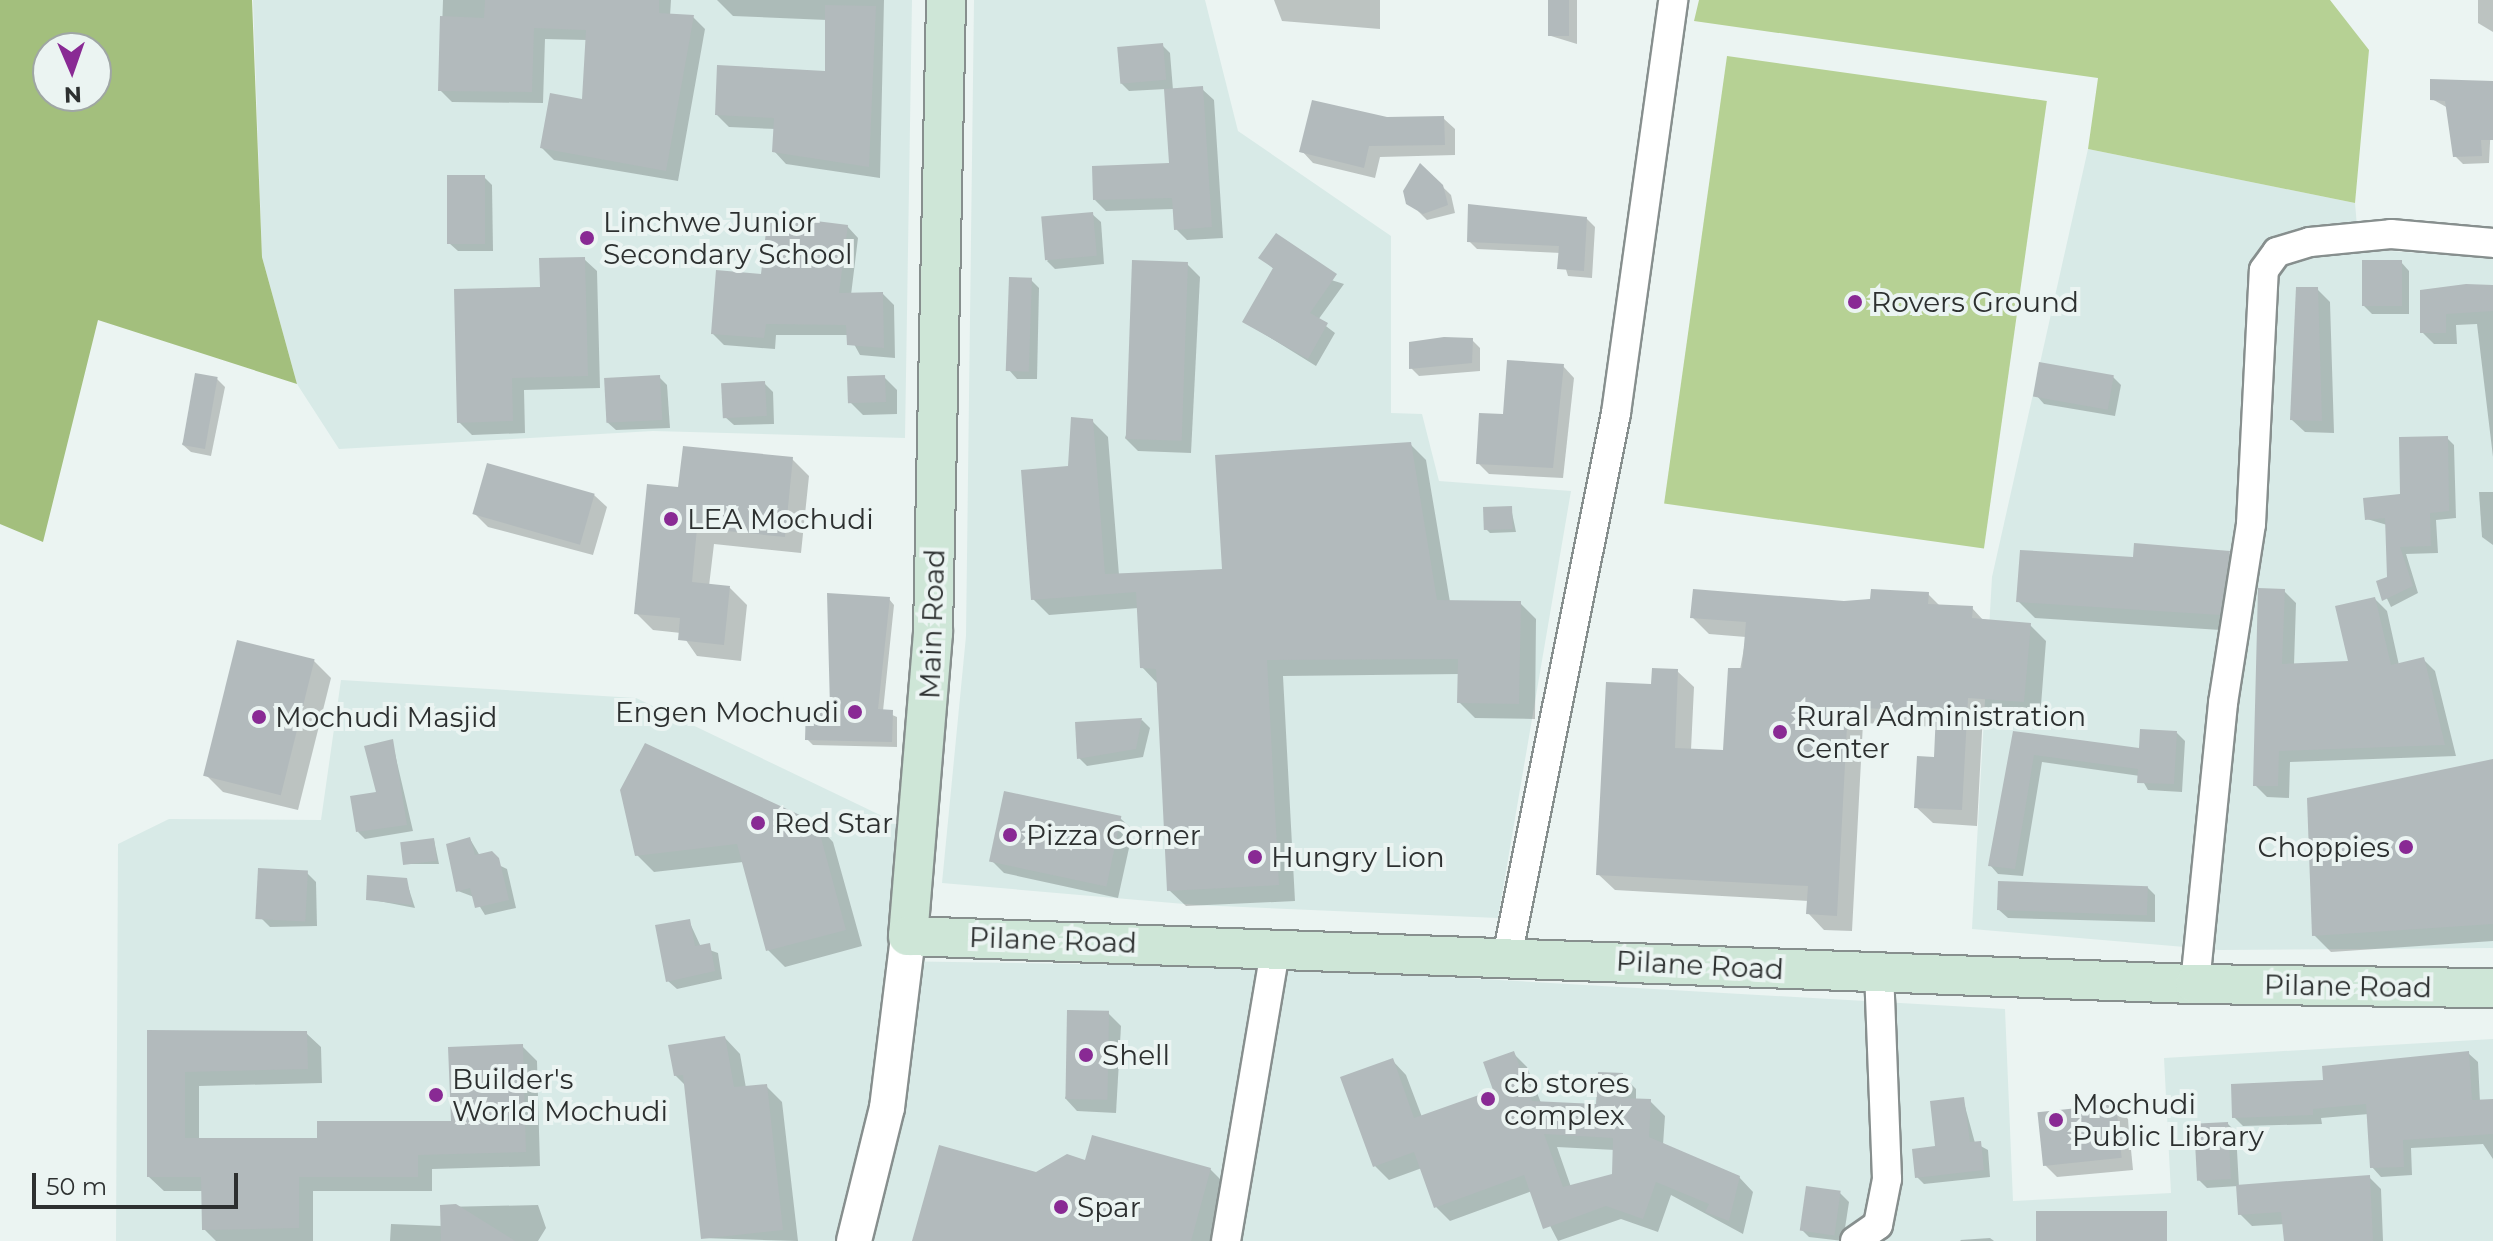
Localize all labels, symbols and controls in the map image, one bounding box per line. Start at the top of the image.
north arrow [32,32,112,112]
text: N [63,81,82,108]
place label: Linchwe Junior Secondary School [603,205,853,271]
marker: Linchwe Junior Secondary School [578,229,596,247]
place label: Rovers Ground [1871,285,2079,319]
marker: Rovers Ground [1846,293,1864,311]
place label: LEA Mochudi [687,502,874,536]
marker: LEA Mochudi [662,510,680,528]
street label: Main Road [913,548,951,700]
place label: Engen Mochudi [615,695,839,729]
place label: Rural Administration Center [1796,699,2086,765]
place label: Mochudi Masjid [275,700,498,734]
marker: Engen Mochudi [846,703,864,721]
marker: Mochudi Masjid [250,708,268,726]
marker: Rural Administration Center [1771,723,1789,741]
place label: Red Star [774,806,893,840]
marker: Red Star [749,814,767,832]
place label: Pizza Corner [1026,818,1201,852]
marker: Pizza Corner [1001,826,1019,844]
place label: Choppies [2258,830,2390,864]
marker: Choppies [2397,838,2415,856]
place label: Hungry Lion [1271,840,1445,874]
marker: Hungry Lion [1246,848,1264,866]
street label: Pilane Road [968,920,1138,960]
street label: Pilane Road [1615,944,1785,986]
street label: Pilane Road [2264,968,2432,1004]
place label: Shell [1102,1038,1170,1072]
marker: Shell [1077,1046,1095,1064]
place label: Builder's World Mochudi [452,1062,668,1128]
place label: cb stores complex [1504,1066,1629,1132]
marker: Builder's World Mochudi [427,1086,445,1104]
place label: Mochudi Public Library [2072,1087,2264,1153]
marker: cb stores complex [1479,1090,1497,1108]
marker: Mochudi Public Library [2047,1111,2065,1129]
scale bar [36,1157,242,1207]
text: 50 m [46,1172,107,1201]
place label: Spar [1077,1190,1141,1224]
marker: Spar [1052,1198,1070,1216]

